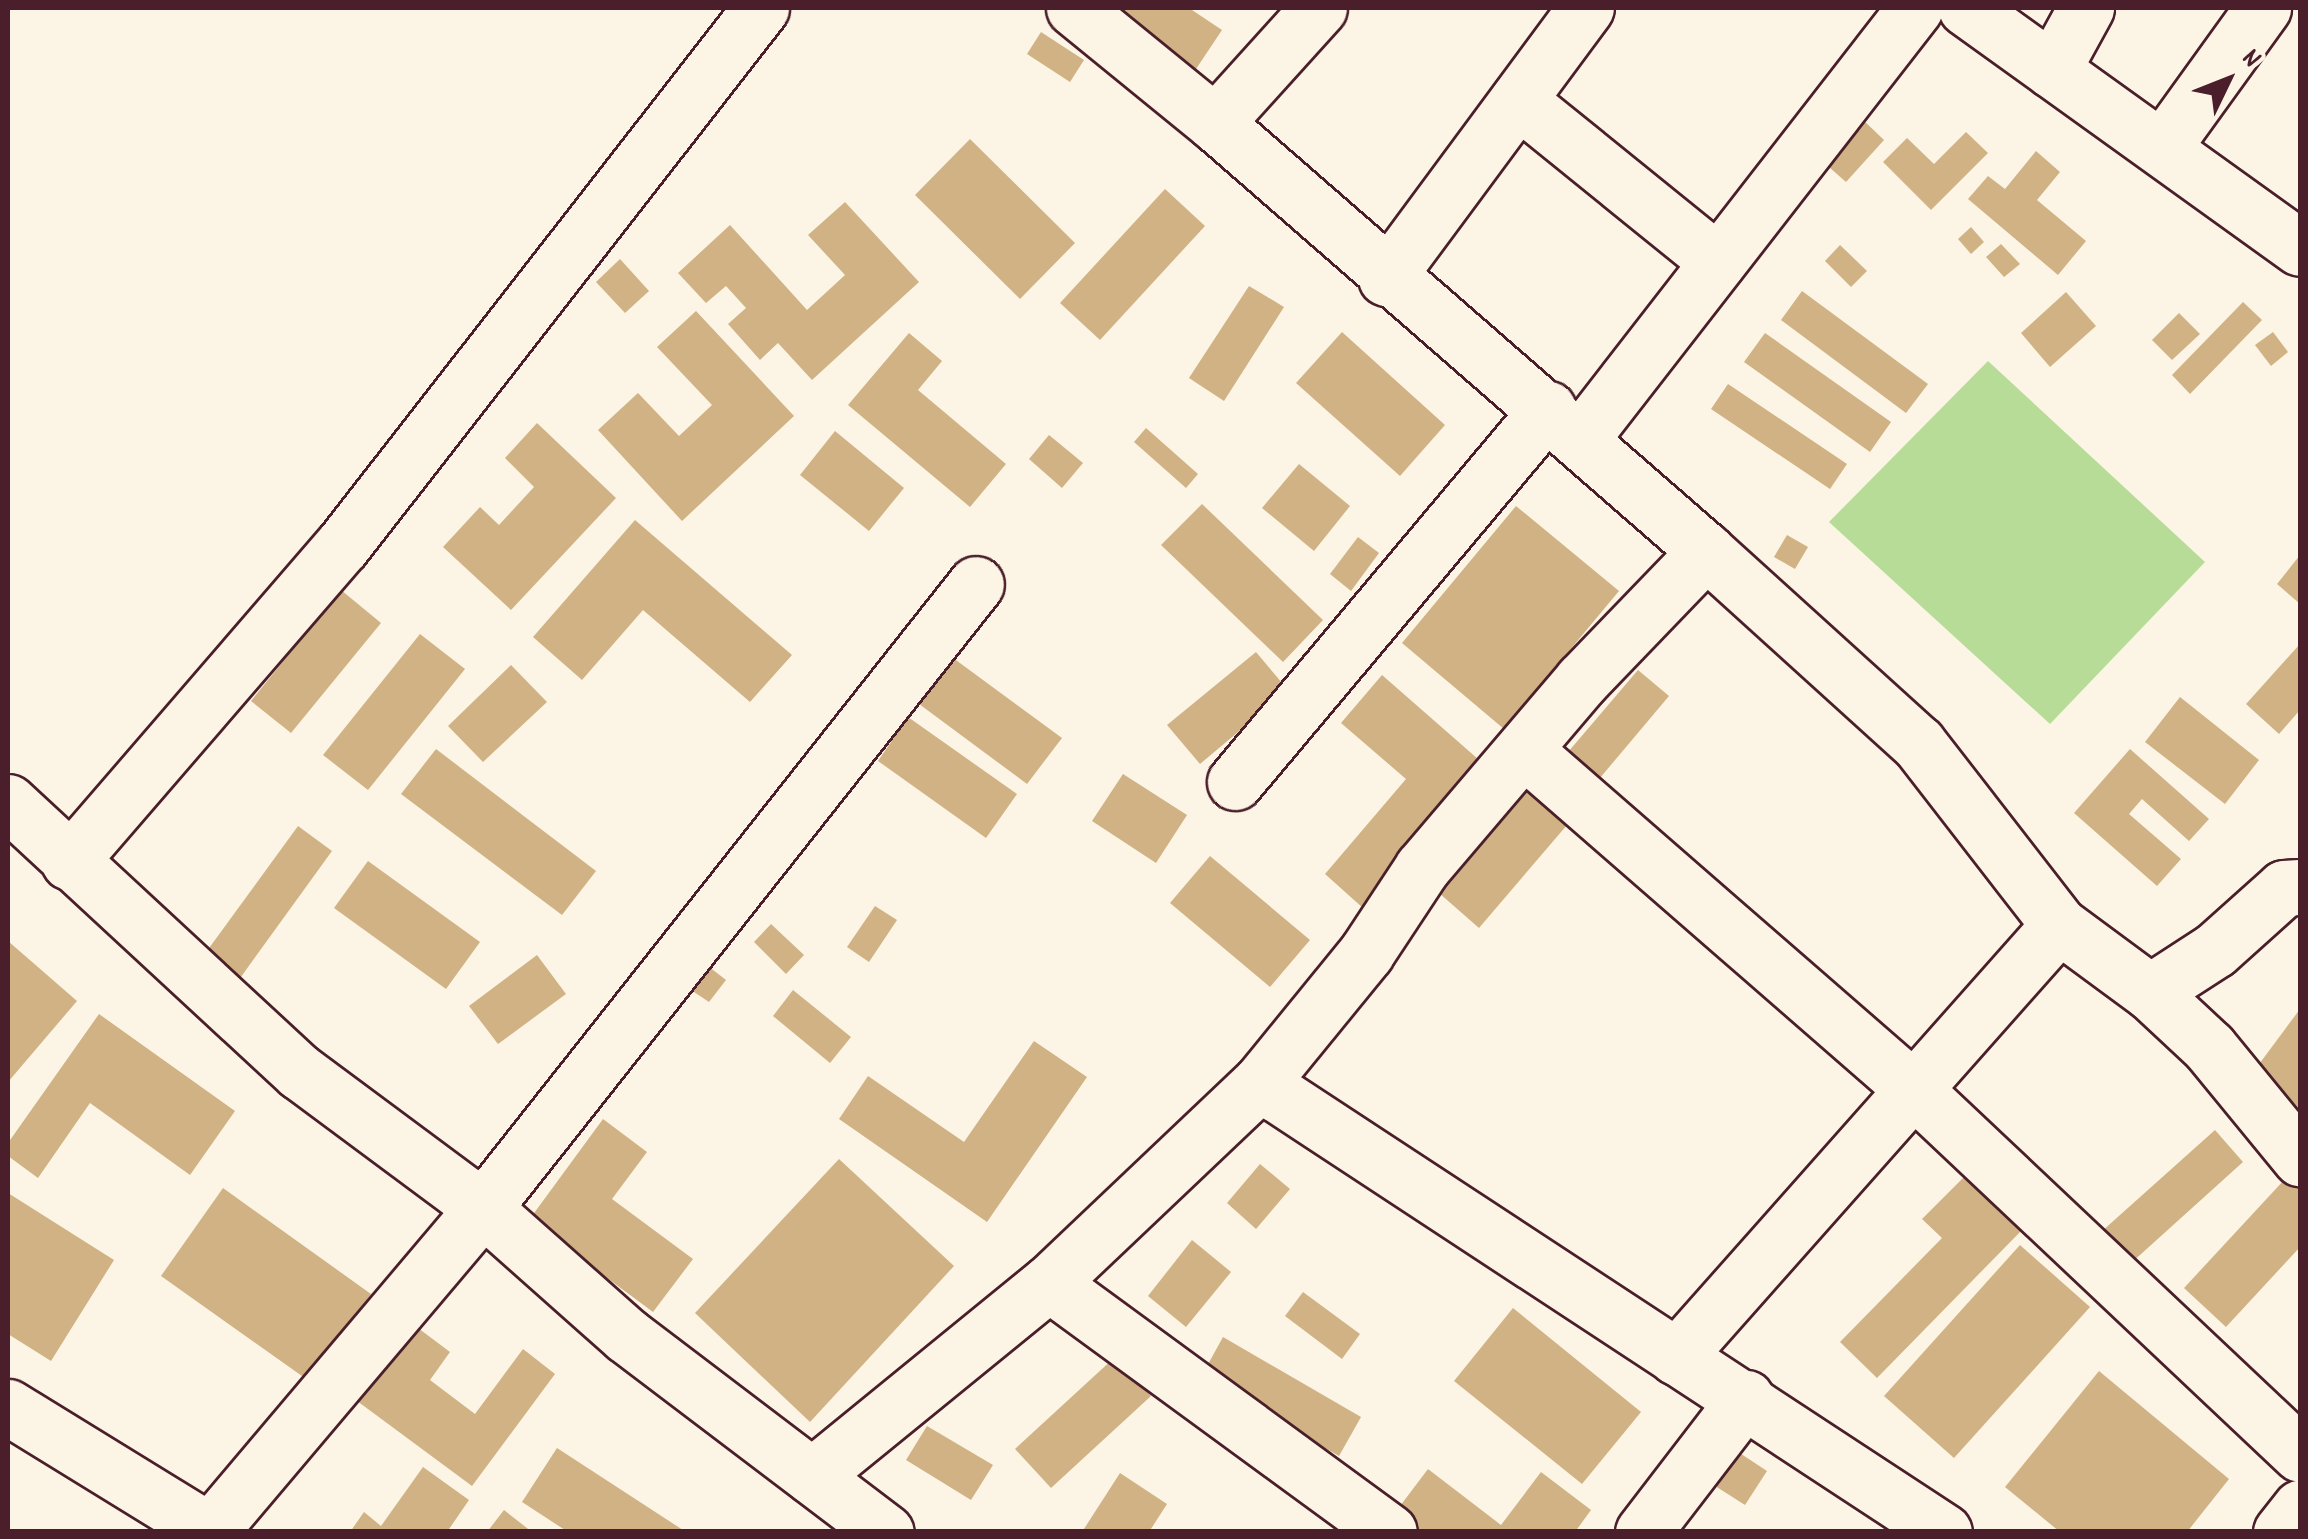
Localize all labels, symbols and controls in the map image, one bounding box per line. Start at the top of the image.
north arrow [2178,30,2278,130]
text: N [2231,41,2269,78]

